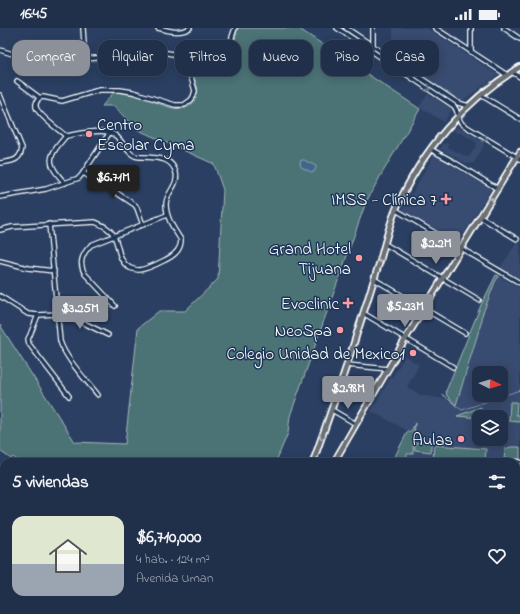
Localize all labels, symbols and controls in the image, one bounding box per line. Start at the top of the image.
text: 16:45 [20,3,47,25]
chip: Comprar [12,40,90,76]
chip: Alquilar [98,40,167,76]
chip: Filtros [175,40,241,76]
chip: Nuevo [249,40,313,76]
chip: Piso [321,40,373,76]
chip: Casa [381,40,439,76]
one-way arrow [424,83,431,91]
place label: Centro Escolar Cyma [97,113,195,159]
marker: Centro Escolar Cyma [84,129,94,139]
one-way arrow [481,134,488,141]
pin: $6.71M [80,165,146,199]
text: $6.71M [96,168,130,187]
place label: IMSS - Clínica 7 [331,188,437,213]
marker: IMSS - Clínica 7 [440,193,452,205]
one-way arrow [486,197,494,204]
pin: $2.2M [408,231,464,265]
text: $2.2M [420,234,452,253]
place label: Grand Hotel Tijuana [269,237,351,282]
marker: Grand Hotel Tijuana [354,253,364,263]
one-way arrow [376,256,385,263]
place label: Evoclinic [281,292,339,317]
pin: $5.23M [372,294,438,328]
pin: $3.25M [47,296,113,330]
marker: Evoclinic [342,297,354,309]
text: $5.23M [386,297,424,316]
text: $3.25M [61,299,99,318]
place label: NeoSpa [275,319,332,344]
marker: NeoSpa [335,325,345,335]
place label: Colegio Unidad de Mexico1 [227,342,406,369]
marker: Colegio Unidad de Mexico1 [408,348,418,358]
north arrow [472,366,508,402]
map controls [472,366,508,446]
pin: $2.98M [315,376,381,410]
text: $2.98M [331,379,365,398]
button: layers [472,410,508,446]
place label: Aulas [412,428,453,453]
one-way arrow [319,433,327,440]
marker: Aulas [456,434,466,444]
text: 5 viviendas [12,470,89,495]
icon: filters [486,471,508,493]
text: $6,710,000 [136,525,201,550]
icon: home [44,532,92,580]
icon: heart [486,545,508,567]
text: 4 hab. · 124 m² [136,550,210,569]
text: Avenida Uman [136,569,213,588]

